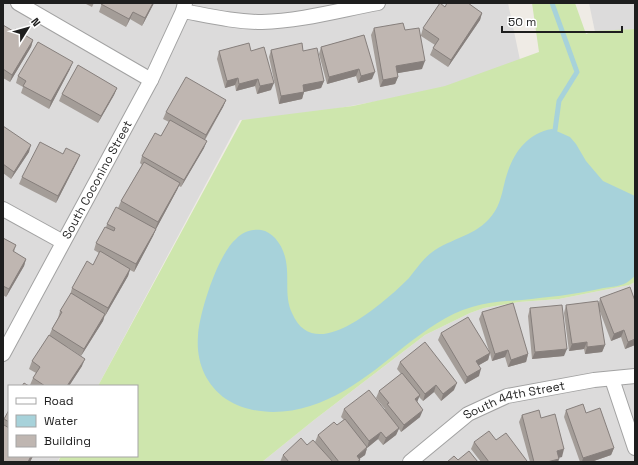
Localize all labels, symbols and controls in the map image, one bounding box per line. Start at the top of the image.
north arrow [8,8,48,48]
scale bar [502,8,622,34]
text: 50 m [508,14,536,30]
text: N [28,15,44,29]
street label: South Coconino Street [59,118,136,242]
street label: South 44th Street [460,378,566,423]
legend [8,385,138,457]
text: Road [44,393,73,409]
text: Water [44,413,78,429]
text: Building [44,433,91,449]

